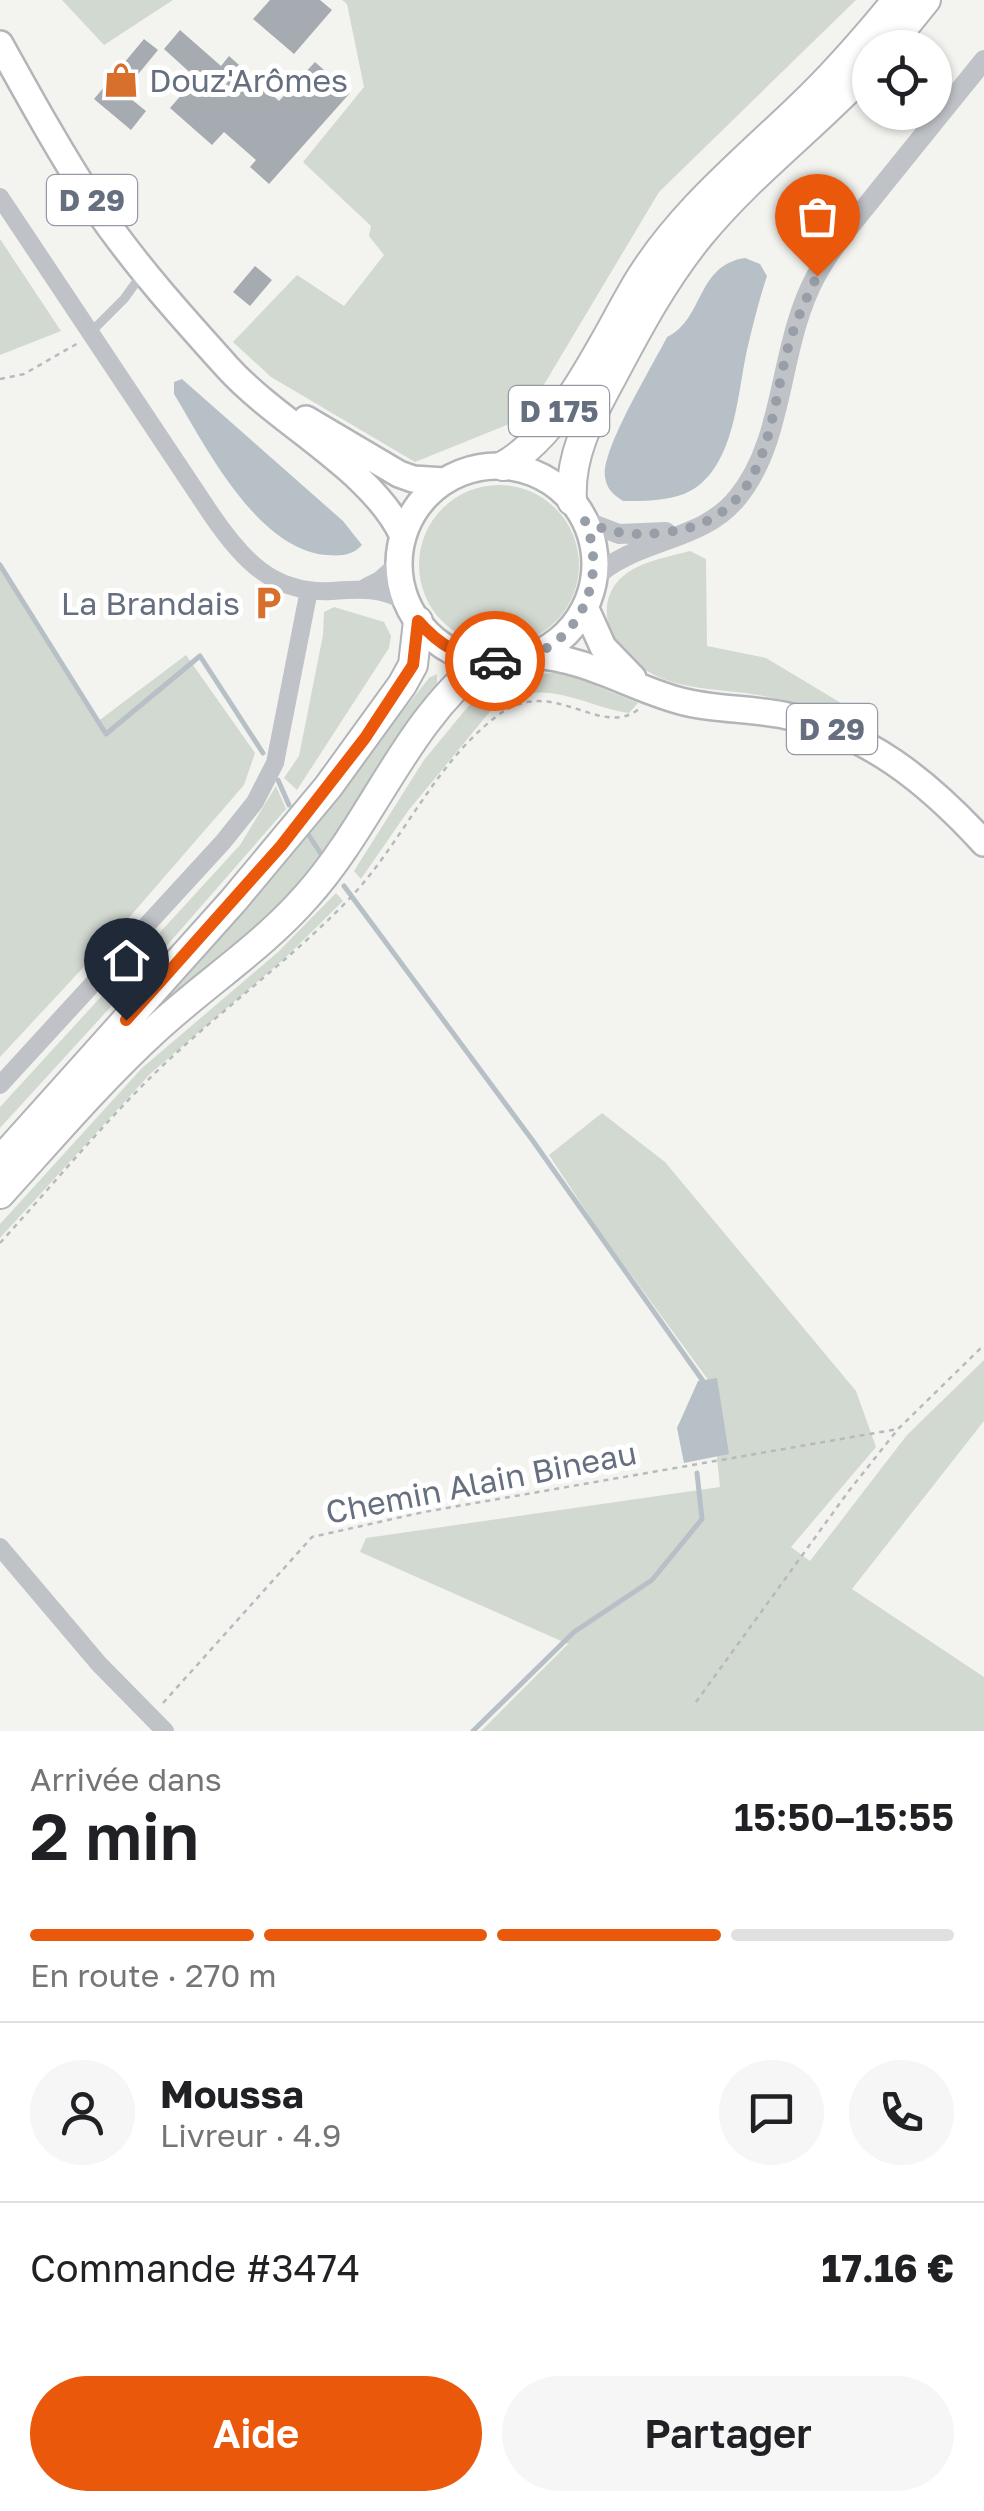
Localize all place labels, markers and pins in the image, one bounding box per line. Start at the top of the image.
shop icon: Douz'Arômes [102,61,140,99]
place label: Douz'Arômes [149,61,348,99]
pin [775,174,860,277]
place label: La Brandais [61,584,240,622]
parking icon: La Brandais [249,584,287,622]
pin [84,918,169,1021]

